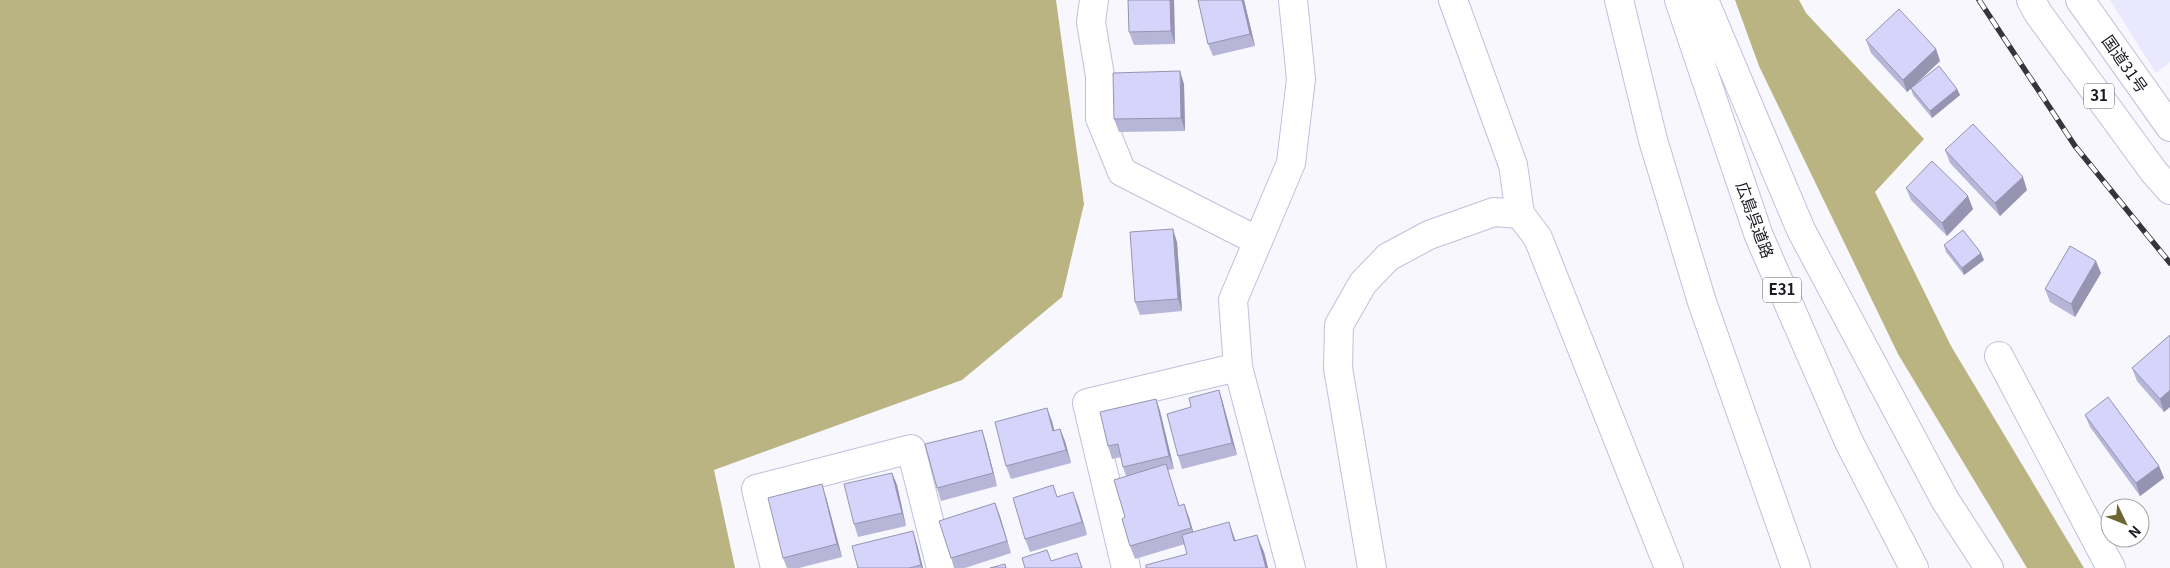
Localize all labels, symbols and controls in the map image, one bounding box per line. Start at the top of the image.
street label: 国道31号 [2098,32,2152,96]
road number: 31 [2084,84,2114,108]
street label: 広島呉道路 [1731,178,1781,261]
road number: E31 [1763,278,1801,302]
north arrow [2100,498,2150,548]
text: N [2124,522,2146,543]

